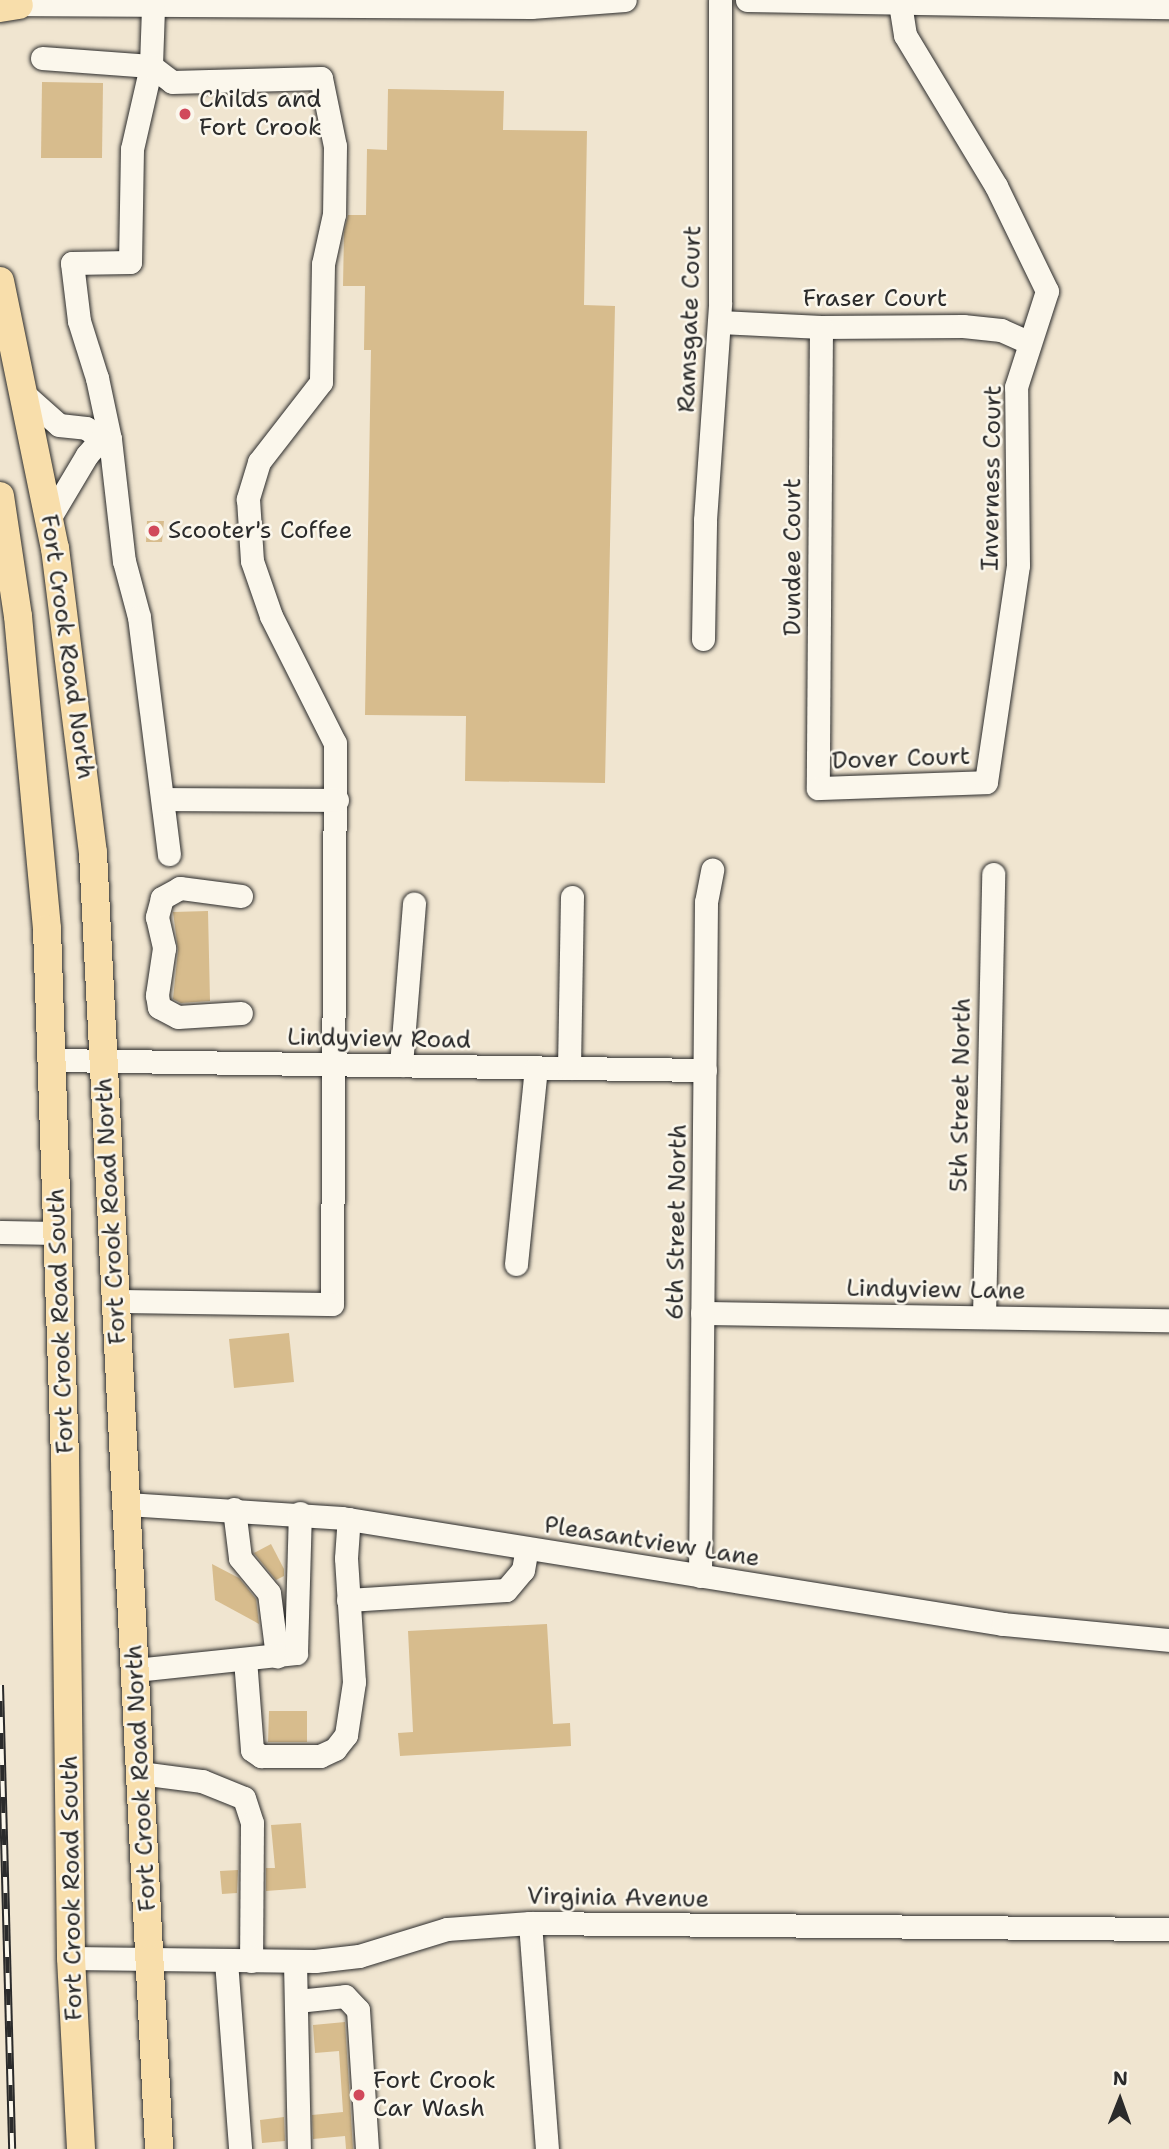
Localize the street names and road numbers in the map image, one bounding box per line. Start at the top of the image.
street label: Ramsgate Court [672,225,708,413]
street label: Fraser Court [803,285,947,313]
street label: Inverness Court [976,385,1008,571]
street label: Dundee Court [779,478,807,636]
street label: Fort Crook Road North [34,513,100,781]
street label: Dover Court [831,742,971,776]
street label: 5th Street North [945,997,977,1193]
street label: Lindyview Road [287,1023,471,1055]
street label: Fort Crook Road North [90,1077,132,1345]
street label: 6th Street North [661,1124,693,1320]
street label: Fort Crook Road South [42,1188,80,1454]
street label: Lindyview Lane [846,1274,1026,1306]
street label: Pleasantview Lane [542,1511,762,1573]
street label: Fort Crook Road North [120,1644,162,1912]
street label: Fort Crook Road South [55,1755,89,2021]
street label: Virginia Avenue [527,1882,709,1914]

